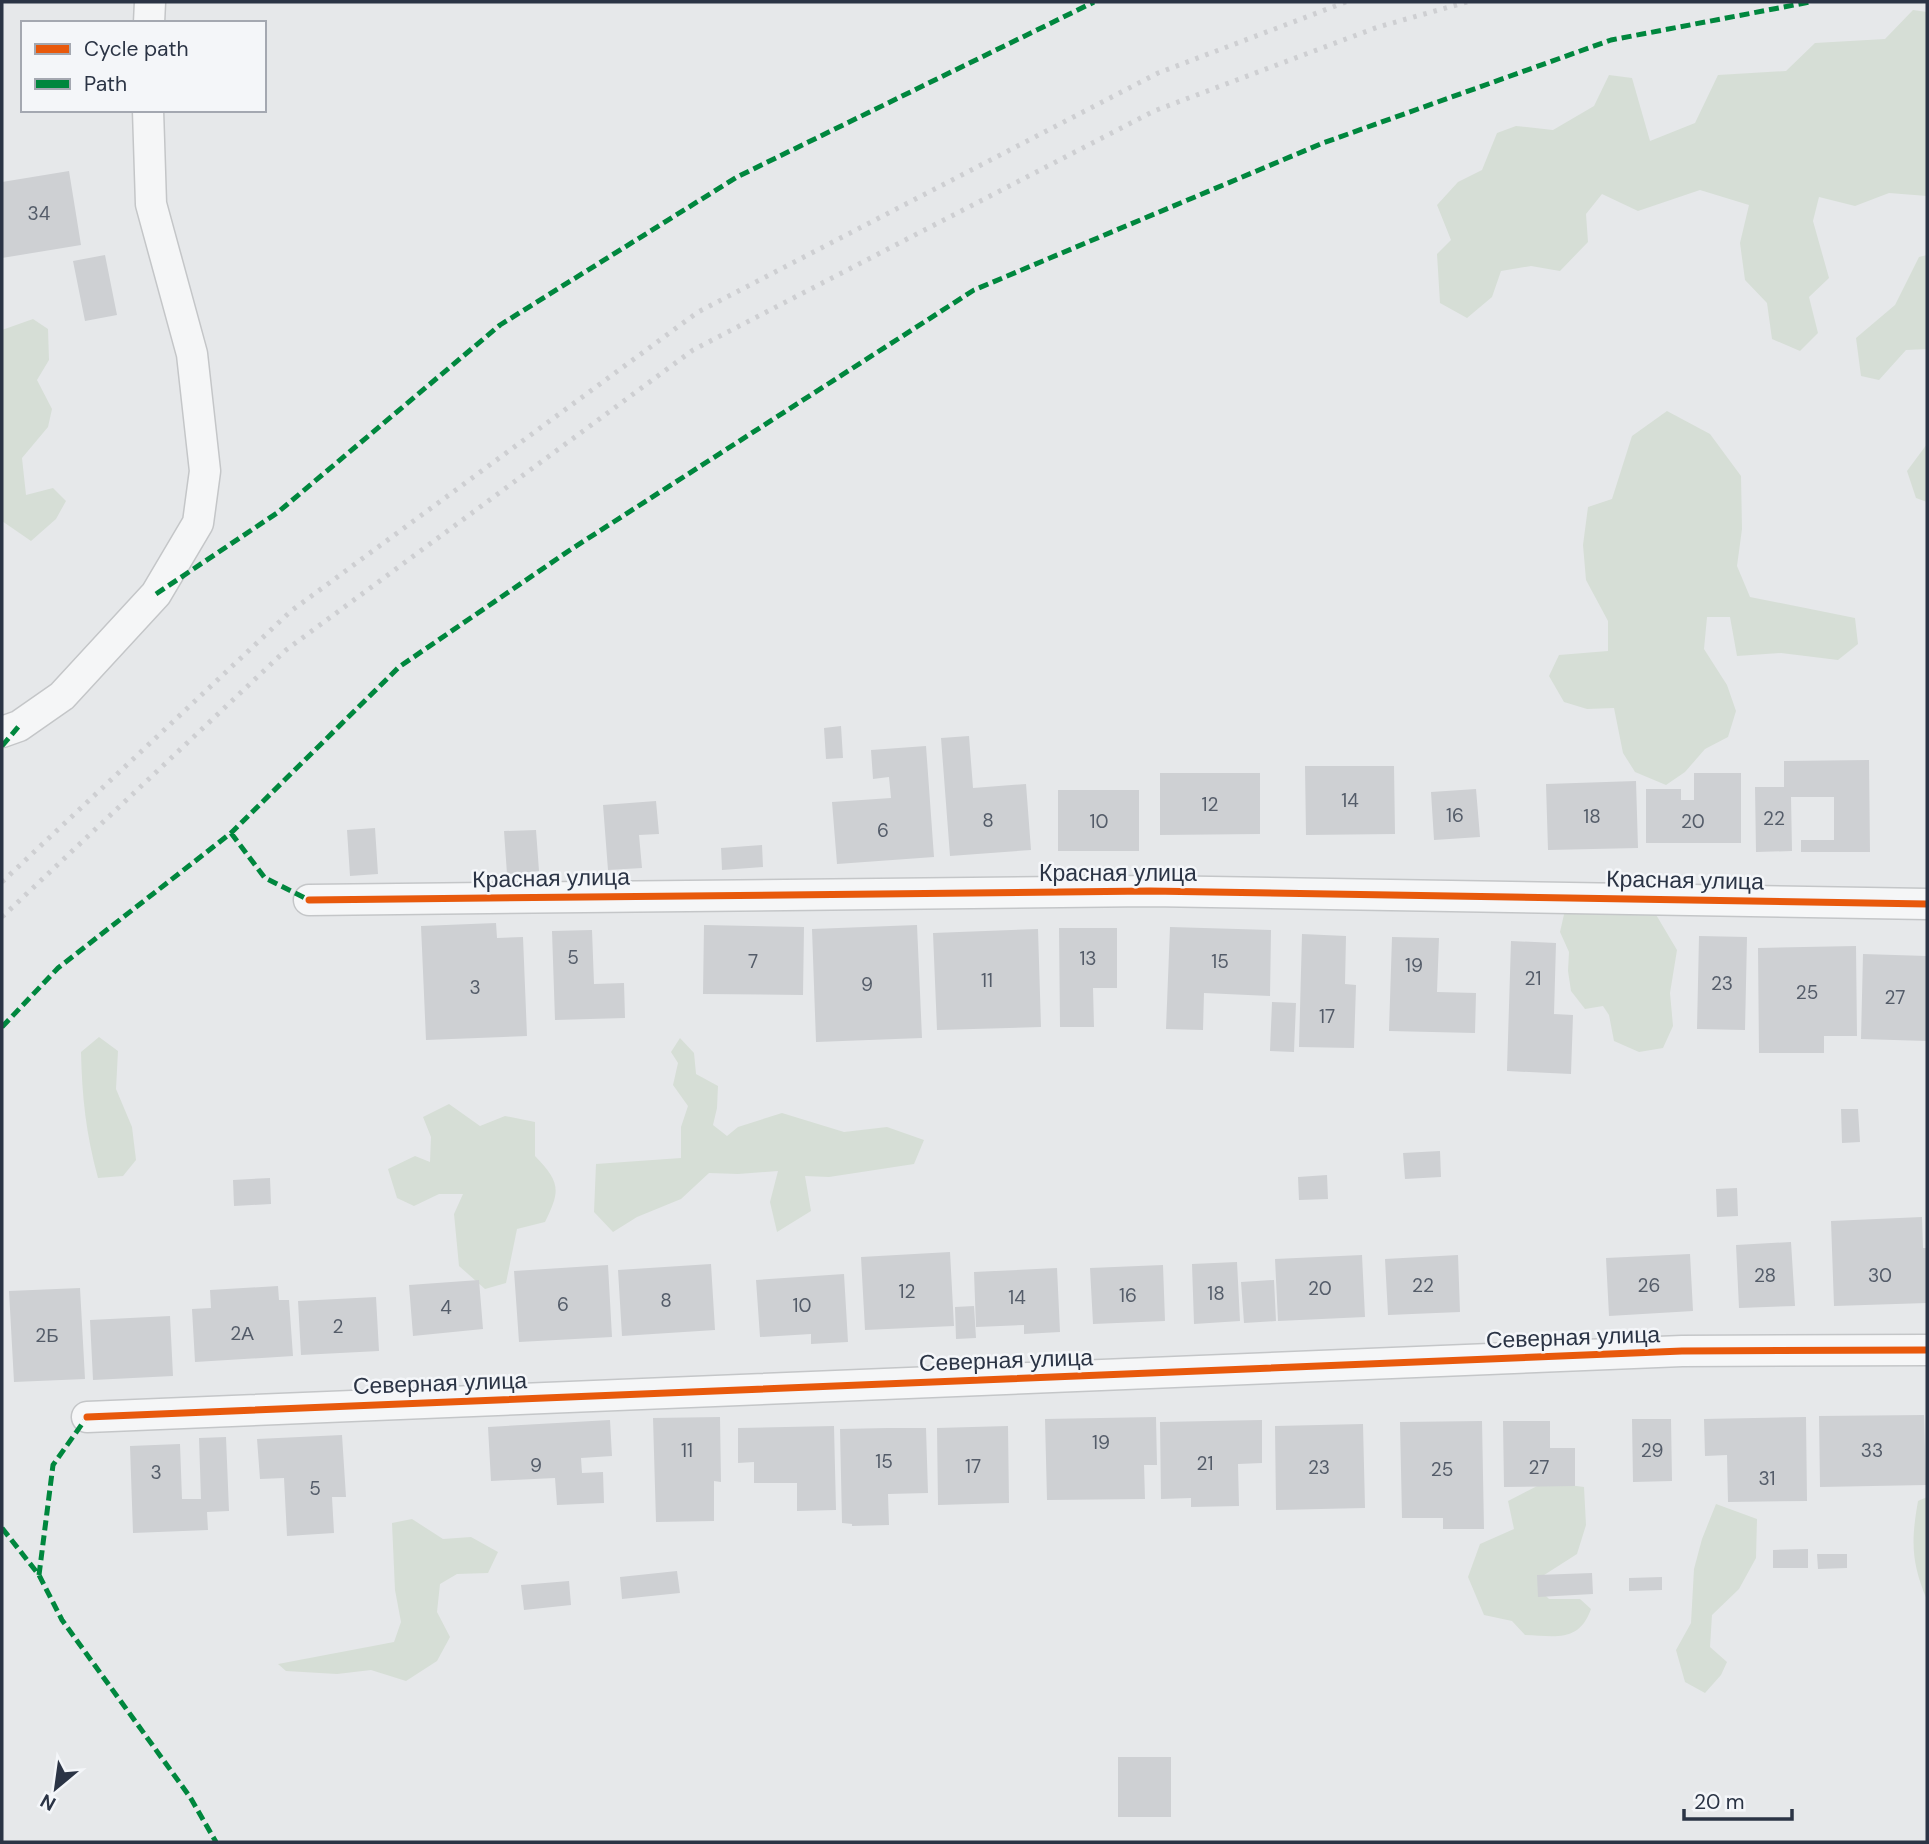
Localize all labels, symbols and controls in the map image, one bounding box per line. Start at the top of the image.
legend [21,21,266,112]
text: Cycle path [84,35,189,63]
text: Path [84,70,127,98]
house number: 34 [28,201,50,226]
house number: 14 [1341,788,1359,813]
house number: 12 [1202,792,1218,817]
house number: 16 [1446,803,1464,828]
house number: 18 [1583,804,1601,829]
house number: 22 [1763,806,1785,831]
house number: 8 [982,808,994,833]
house number: 10 [1090,809,1108,834]
house number: 20 [1681,809,1705,834]
house number: 6 [877,818,889,843]
street label: Красная улица [1039,858,1197,888]
street label: Красная улица [472,862,630,894]
street label: Красная улица [1606,864,1764,896]
house number: 5 [567,945,579,970]
house number: 13 [1079,946,1097,971]
house number: 7 [748,949,758,974]
house number: 15 [1211,949,1229,974]
house number: 19 [1405,953,1423,978]
house number: 21 [1525,966,1541,991]
house number: 11 [981,968,993,993]
house number: 23 [1711,971,1733,996]
house number: 9 [861,972,873,997]
house number: 3 [469,975,481,1000]
house number: 25 [1796,980,1818,1005]
house number: 27 [1885,985,1905,1010]
house number: 17 [1319,1004,1335,1029]
house number: 28 [1754,1263,1776,1288]
house number: 30 [1868,1263,1892,1288]
house number: 22 [1412,1273,1434,1298]
house number: 26 [1638,1273,1660,1298]
house number: 20 [1308,1276,1332,1301]
house number: 12 [899,1279,915,1304]
house number: 18 [1207,1281,1225,1306]
house number: 16 [1119,1283,1137,1308]
house number: 14 [1008,1285,1026,1310]
house number: 8 [660,1288,672,1313]
house number: 6 [557,1292,569,1317]
house number: 10 [793,1293,811,1318]
house number: 4 [440,1295,452,1320]
house number: 2 [333,1314,344,1339]
street label: Северная улица [1485,1319,1661,1355]
house number: 2А [230,1321,254,1346]
house number: 2Б [35,1323,59,1348]
street label: Северная улица [918,1342,1094,1378]
street label: Северная улица [352,1365,528,1401]
house number: 19 [1092,1430,1110,1455]
house number: 11 [681,1438,693,1463]
house number: 29 [1641,1438,1663,1463]
house number: 33 [1861,1438,1883,1463]
house number: 15 [875,1449,893,1474]
house number: 21 [1197,1451,1213,1476]
house number: 9 [530,1453,542,1478]
house number: 17 [965,1454,981,1479]
house number: 23 [1308,1455,1330,1480]
house number: 27 [1529,1455,1549,1480]
house number: 25 [1431,1457,1453,1482]
house number: 3 [150,1460,162,1485]
house number: 31 [1759,1466,1775,1491]
house number: 5 [309,1476,321,1501]
north arrow [21,1753,91,1823]
scale bar [1684,1778,1792,1822]
text: N [36,1788,60,1817]
text: 20 m [1694,1788,1745,1816]

